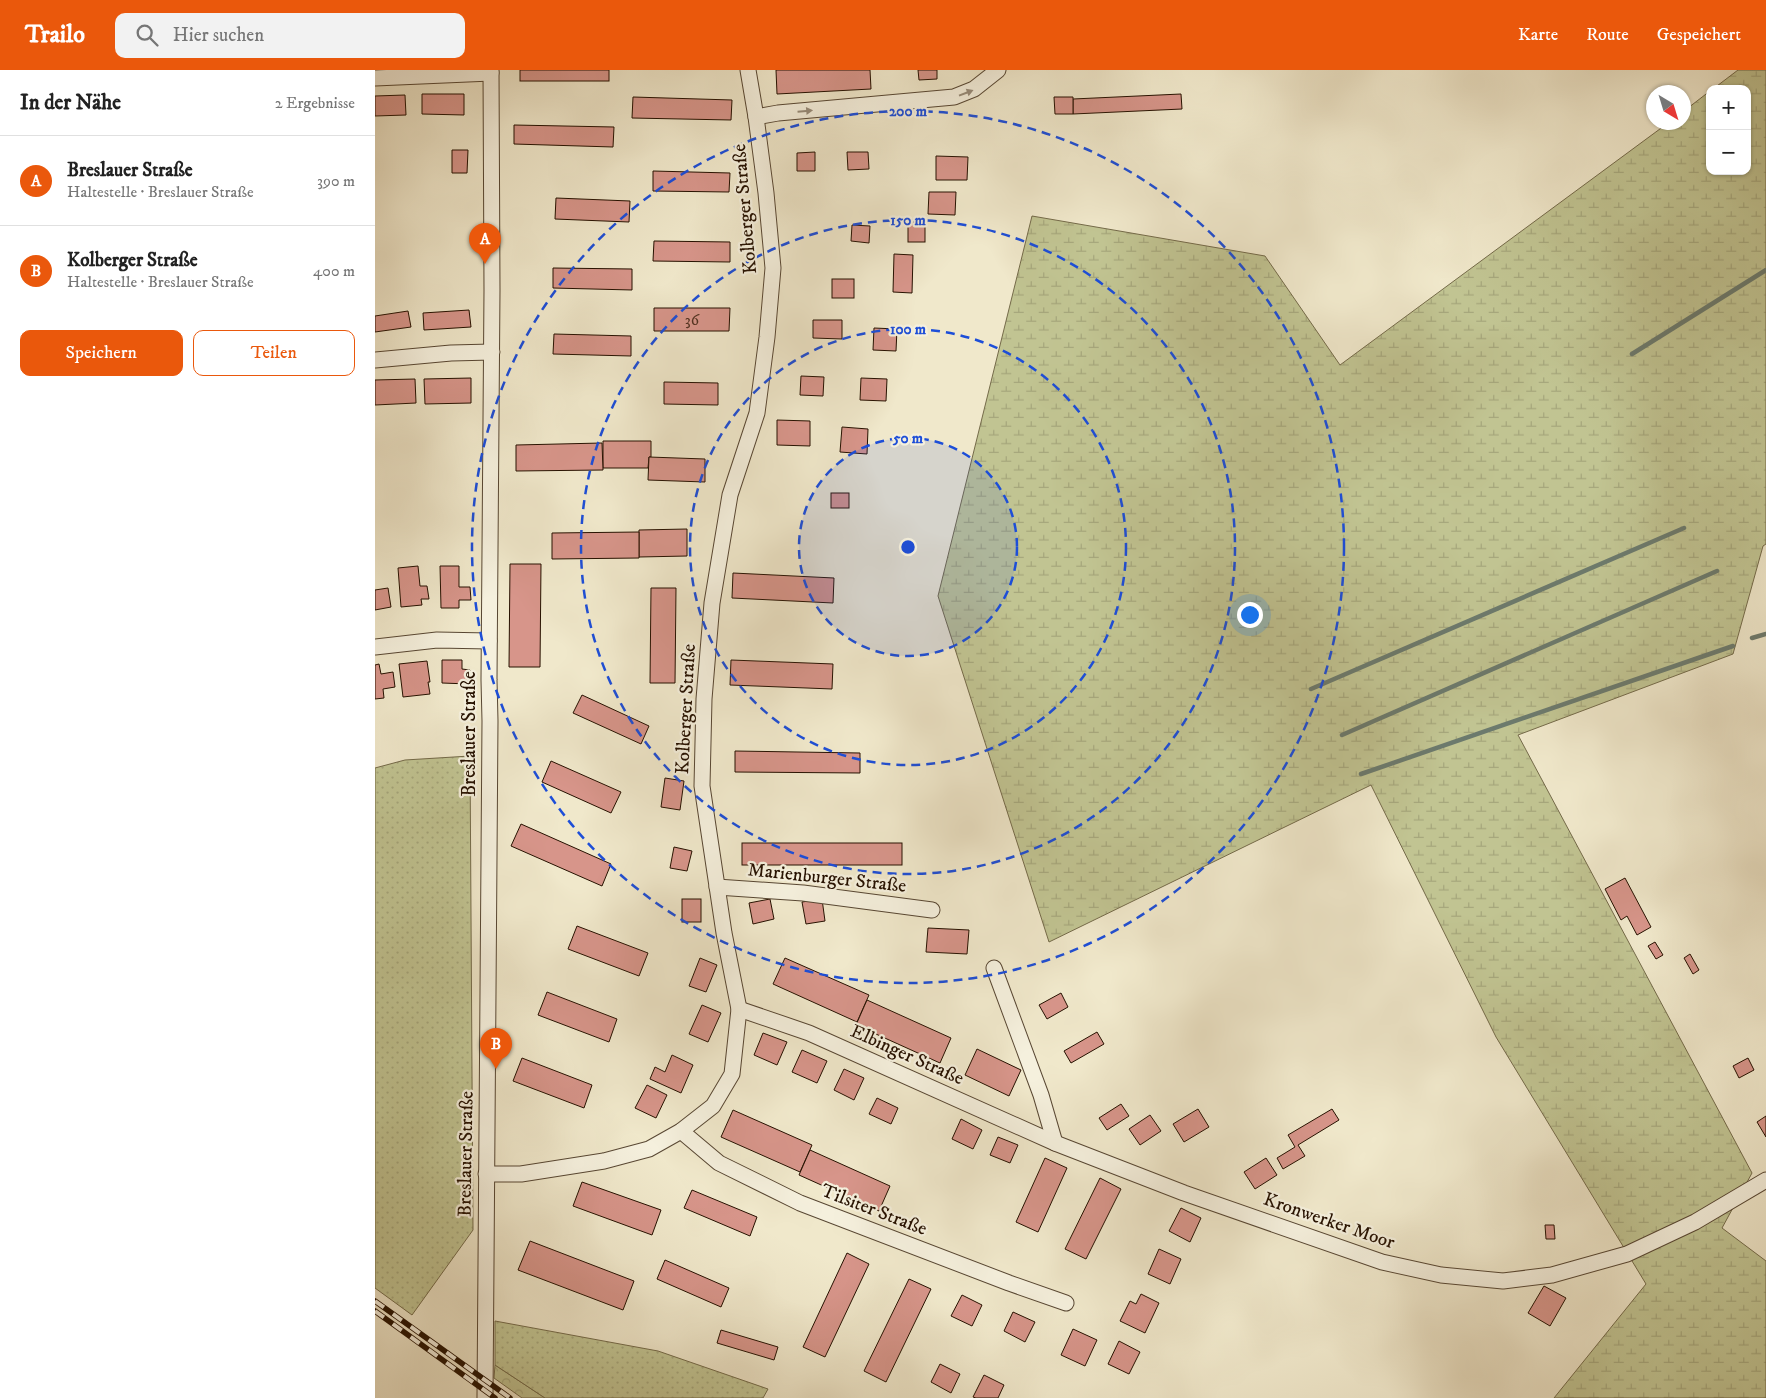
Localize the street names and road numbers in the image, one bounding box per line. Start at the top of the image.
street label: Kolberger Straße [728,143,762,275]
street label: Kolberger Straße [671,643,701,775]
street label: Breslauer Straße [458,671,481,797]
street label: Marienburger Straße [747,858,907,898]
street label: Elbinger Straße [847,1020,967,1090]
street label: Breslauer Straße [453,1091,479,1217]
street label: Tilsiter Straße [818,1179,930,1241]
street label: Kronwerker Moor [1260,1188,1398,1254]

